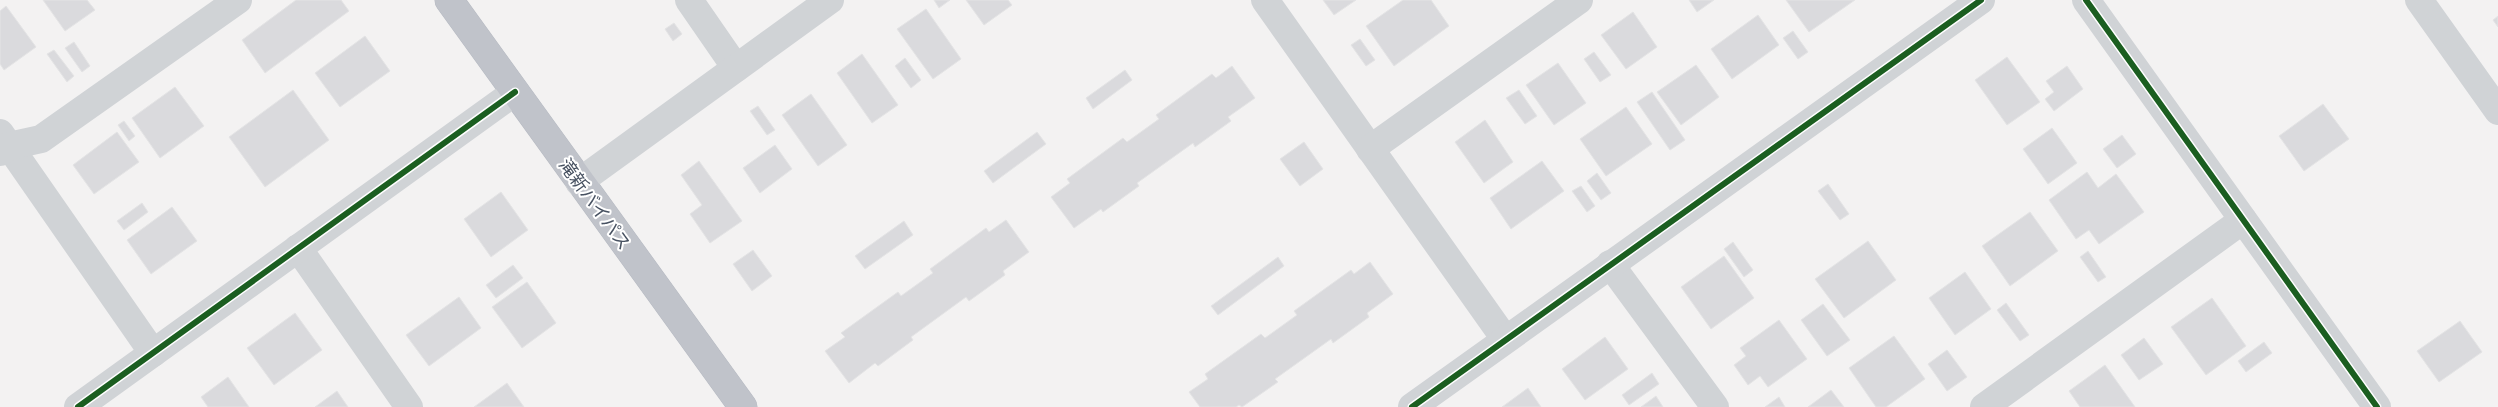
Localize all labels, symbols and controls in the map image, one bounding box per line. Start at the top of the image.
street label: 滝新バイパス [554,154,636,254]

